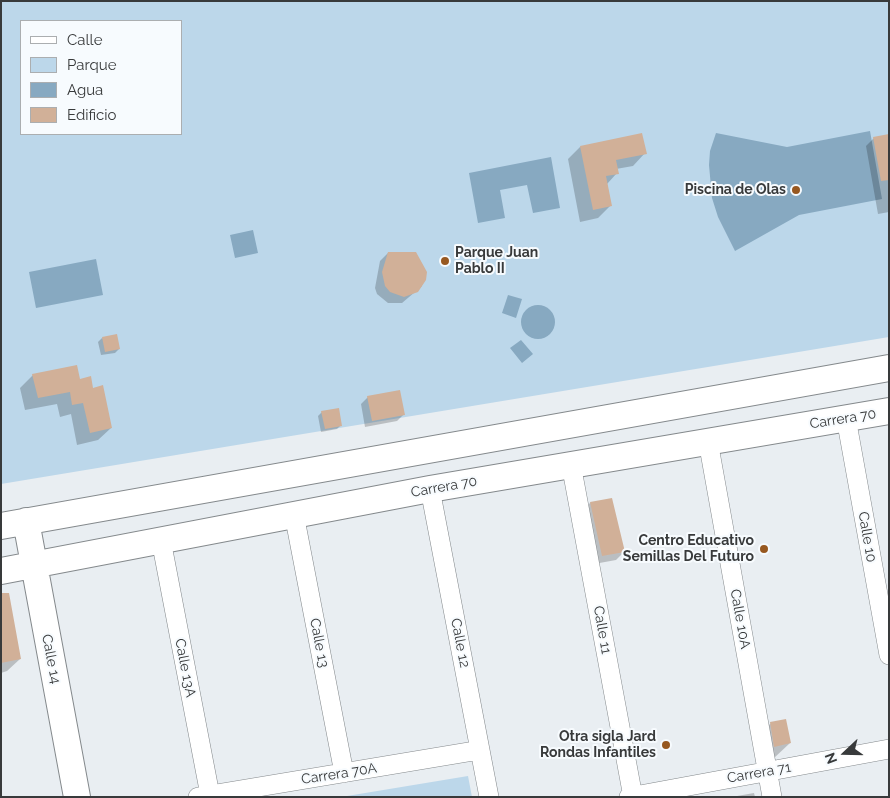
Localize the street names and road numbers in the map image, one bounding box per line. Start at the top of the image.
street label: Carrera 70 [809,405,877,433]
street label: Carrera 70 [409,473,479,501]
street label: Calle 10 [854,510,880,564]
street label: Calle 10A [726,588,754,650]
street label: Calle 11 [590,605,614,655]
street label: Calle 13 [306,617,332,669]
street label: Calle 12 [447,617,473,669]
street label: Calle 14 [38,633,64,685]
street label: Calle 13A [171,637,199,699]
street label: Carrera 71 [726,759,792,787]
street label: Carrera 70A [300,760,378,788]

